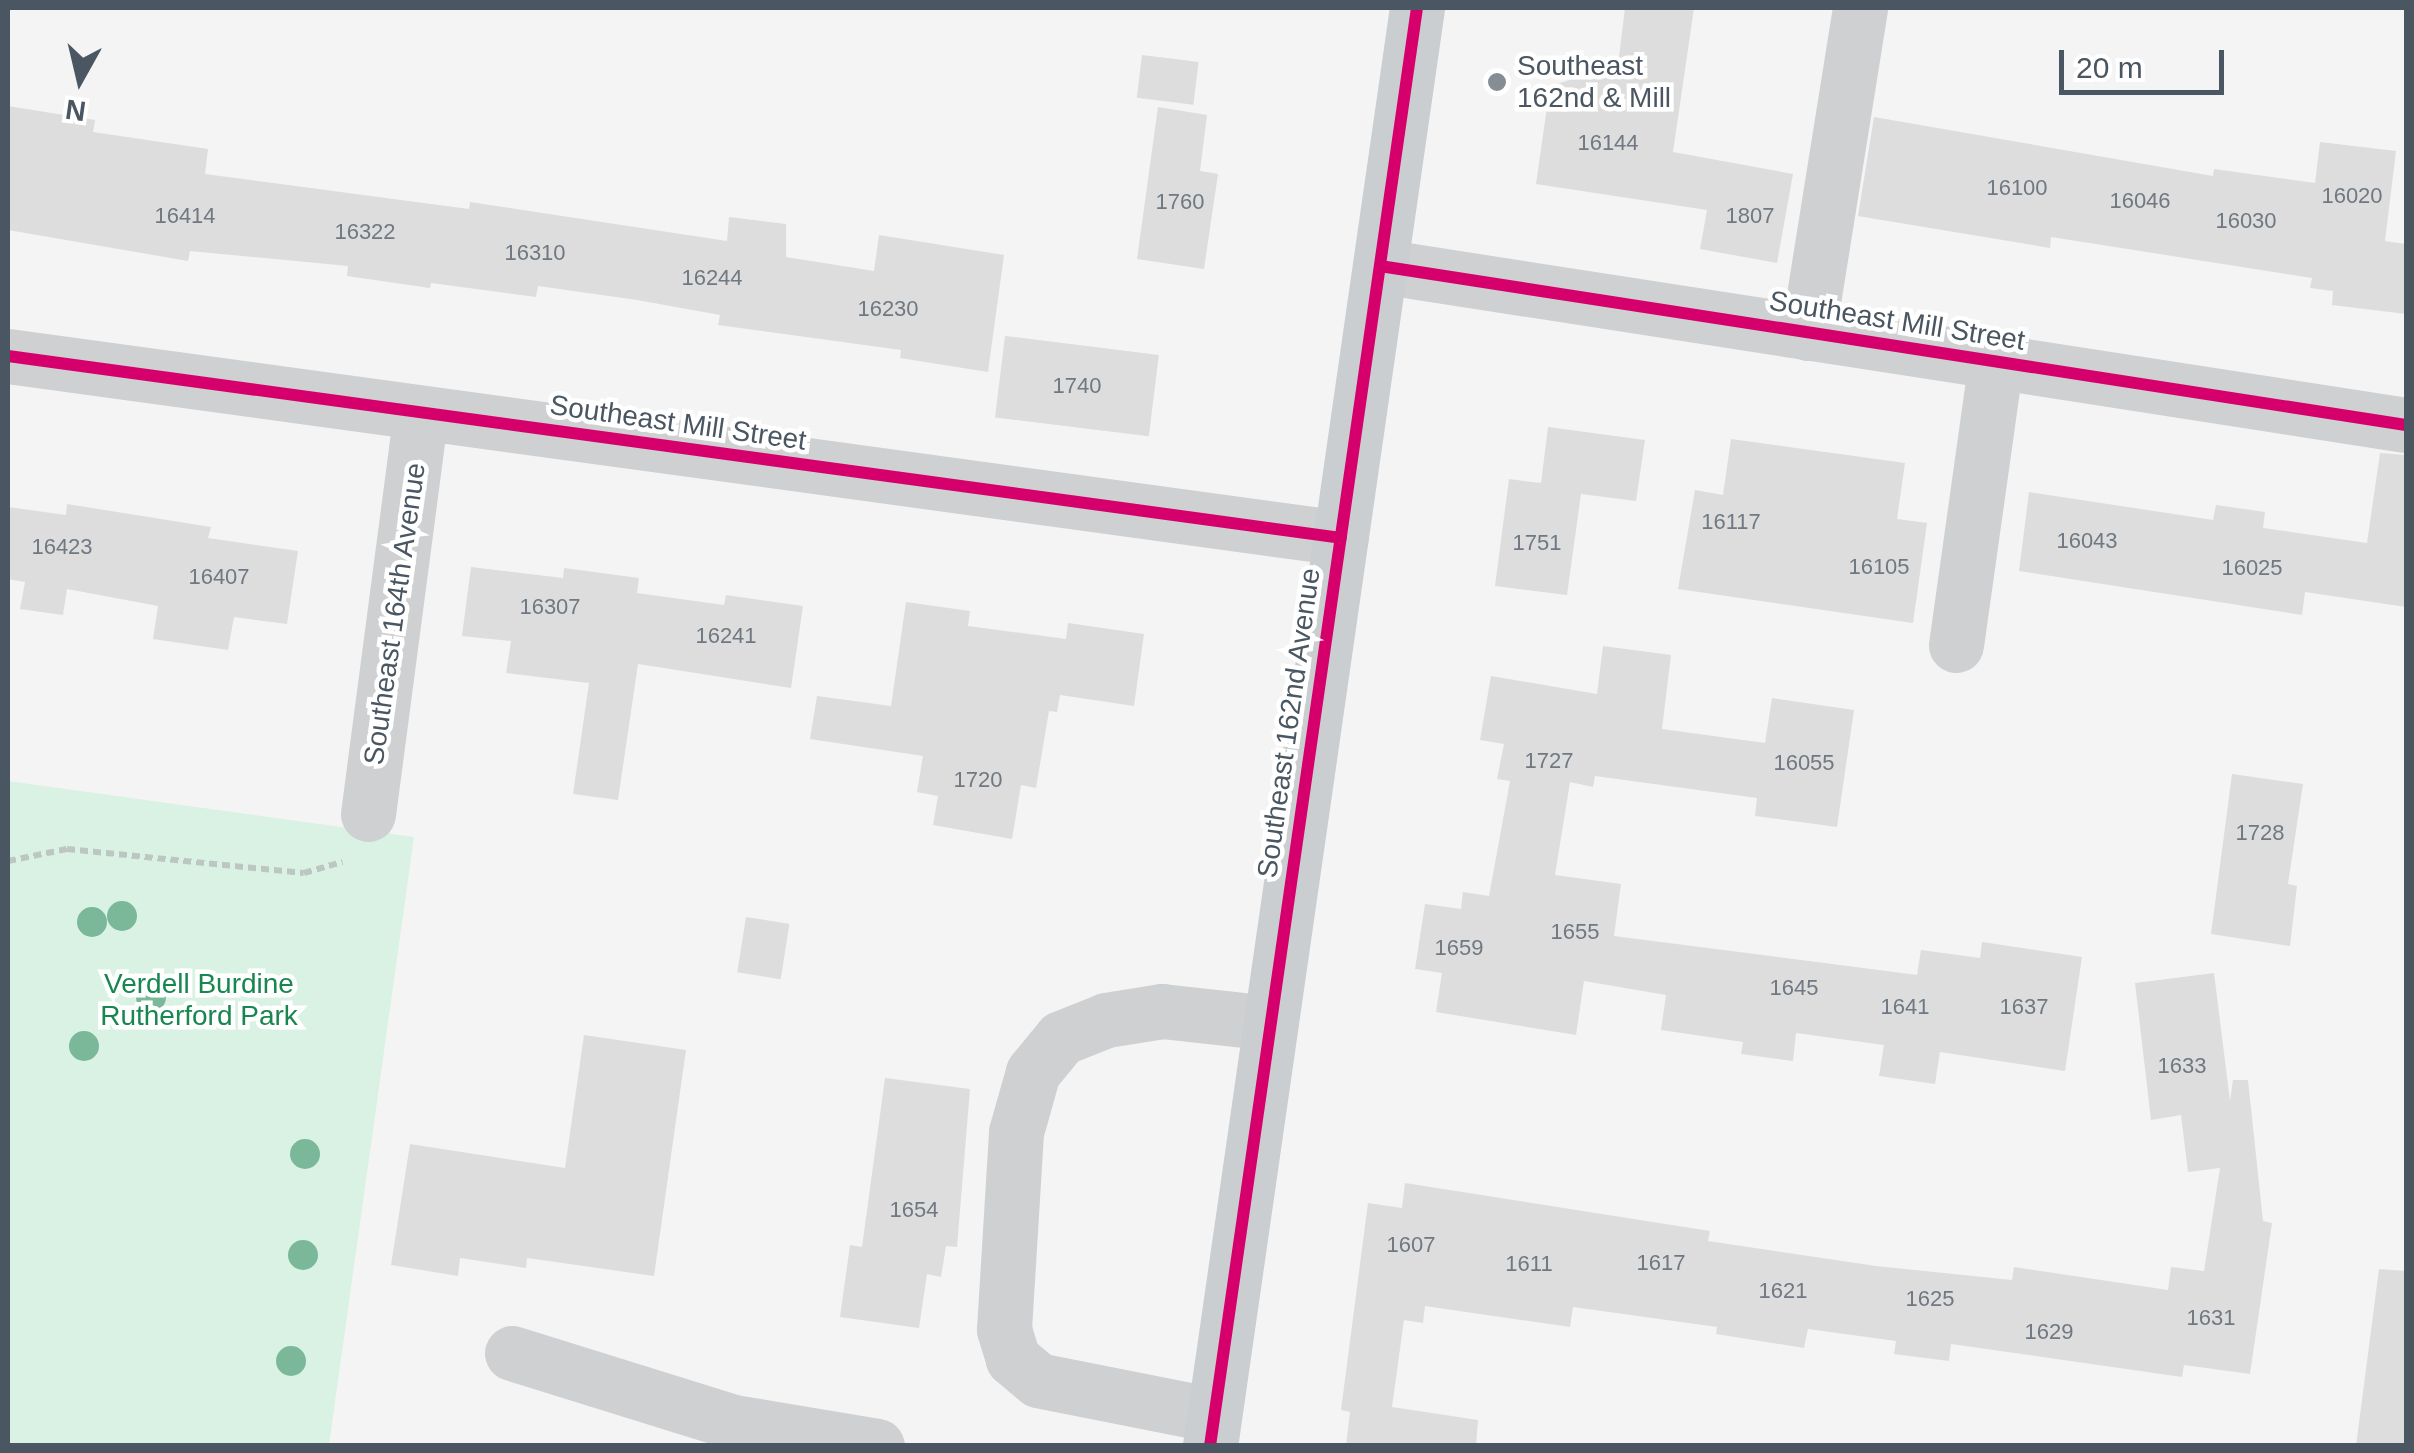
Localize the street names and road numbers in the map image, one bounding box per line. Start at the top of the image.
street label: Southeast Mill Street [1767,284,2027,358]
street label: Southeast Mill Street [548,388,808,458]
street label: Southeast 164th Avenue [357,460,433,768]
street label: Southeast 162nd Avenue [1251,565,1327,881]

